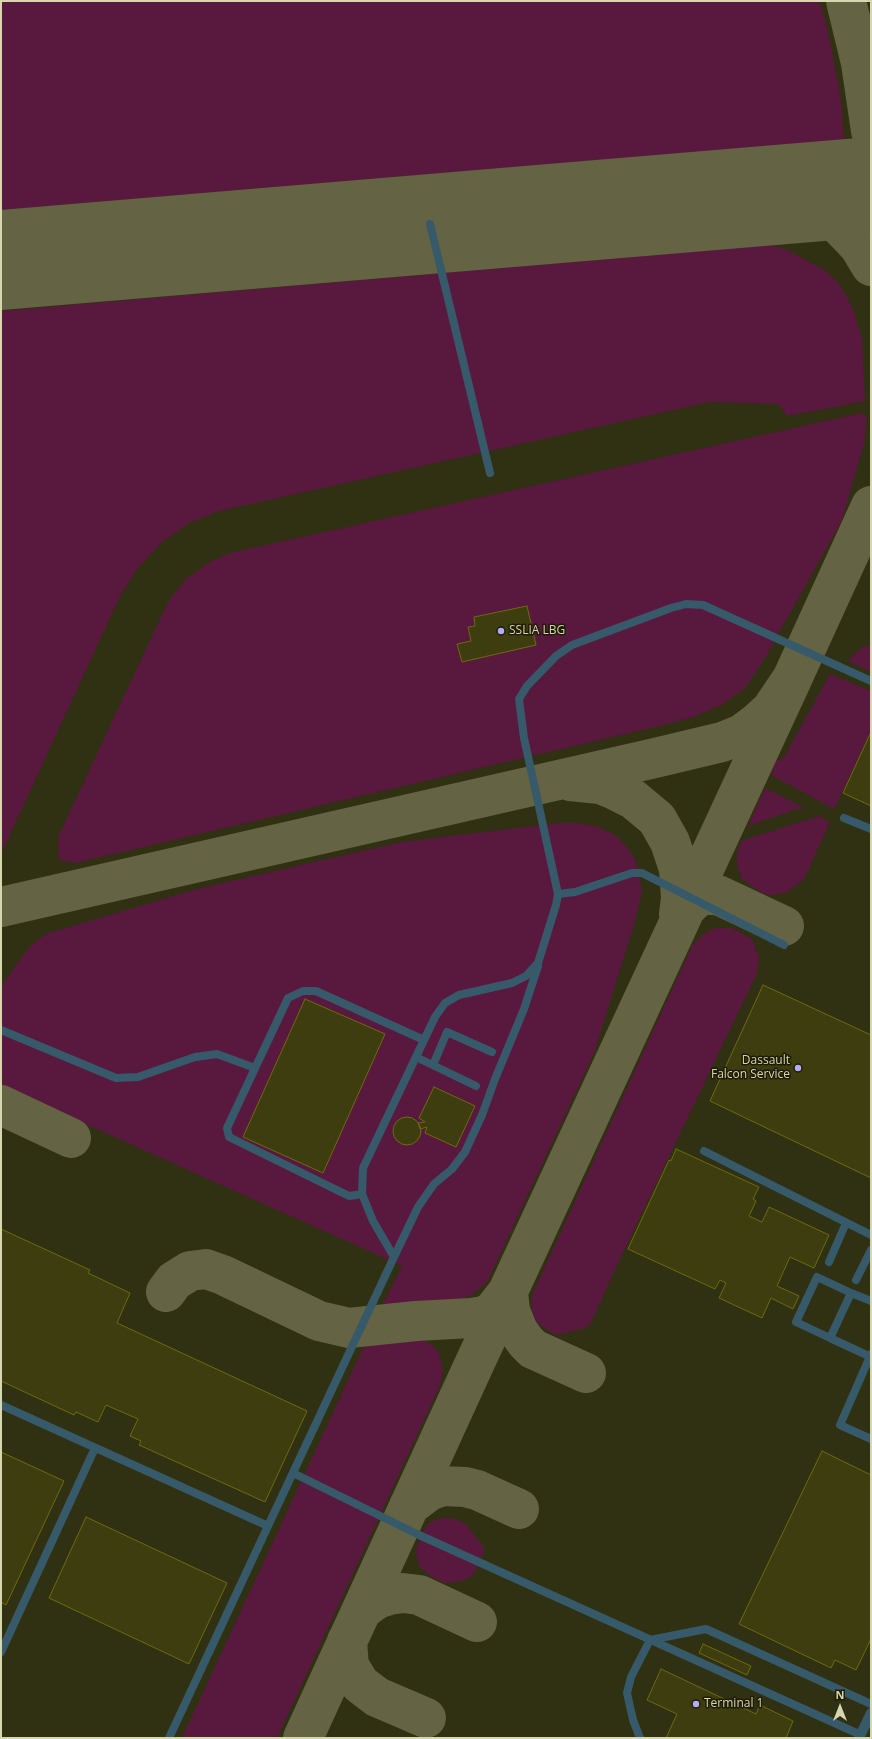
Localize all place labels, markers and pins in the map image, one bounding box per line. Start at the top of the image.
place label: SSLIA LBG [509,624,565,638]
marker: SSLIA LBG [496,626,506,636]
place label: Dassault Falcon Service [711,1054,790,1082]
marker: Dassault Falcon Service [793,1063,803,1073]
place label: Terminal 1 [704,1697,763,1711]
marker: Terminal 1 [691,1699,701,1709]

